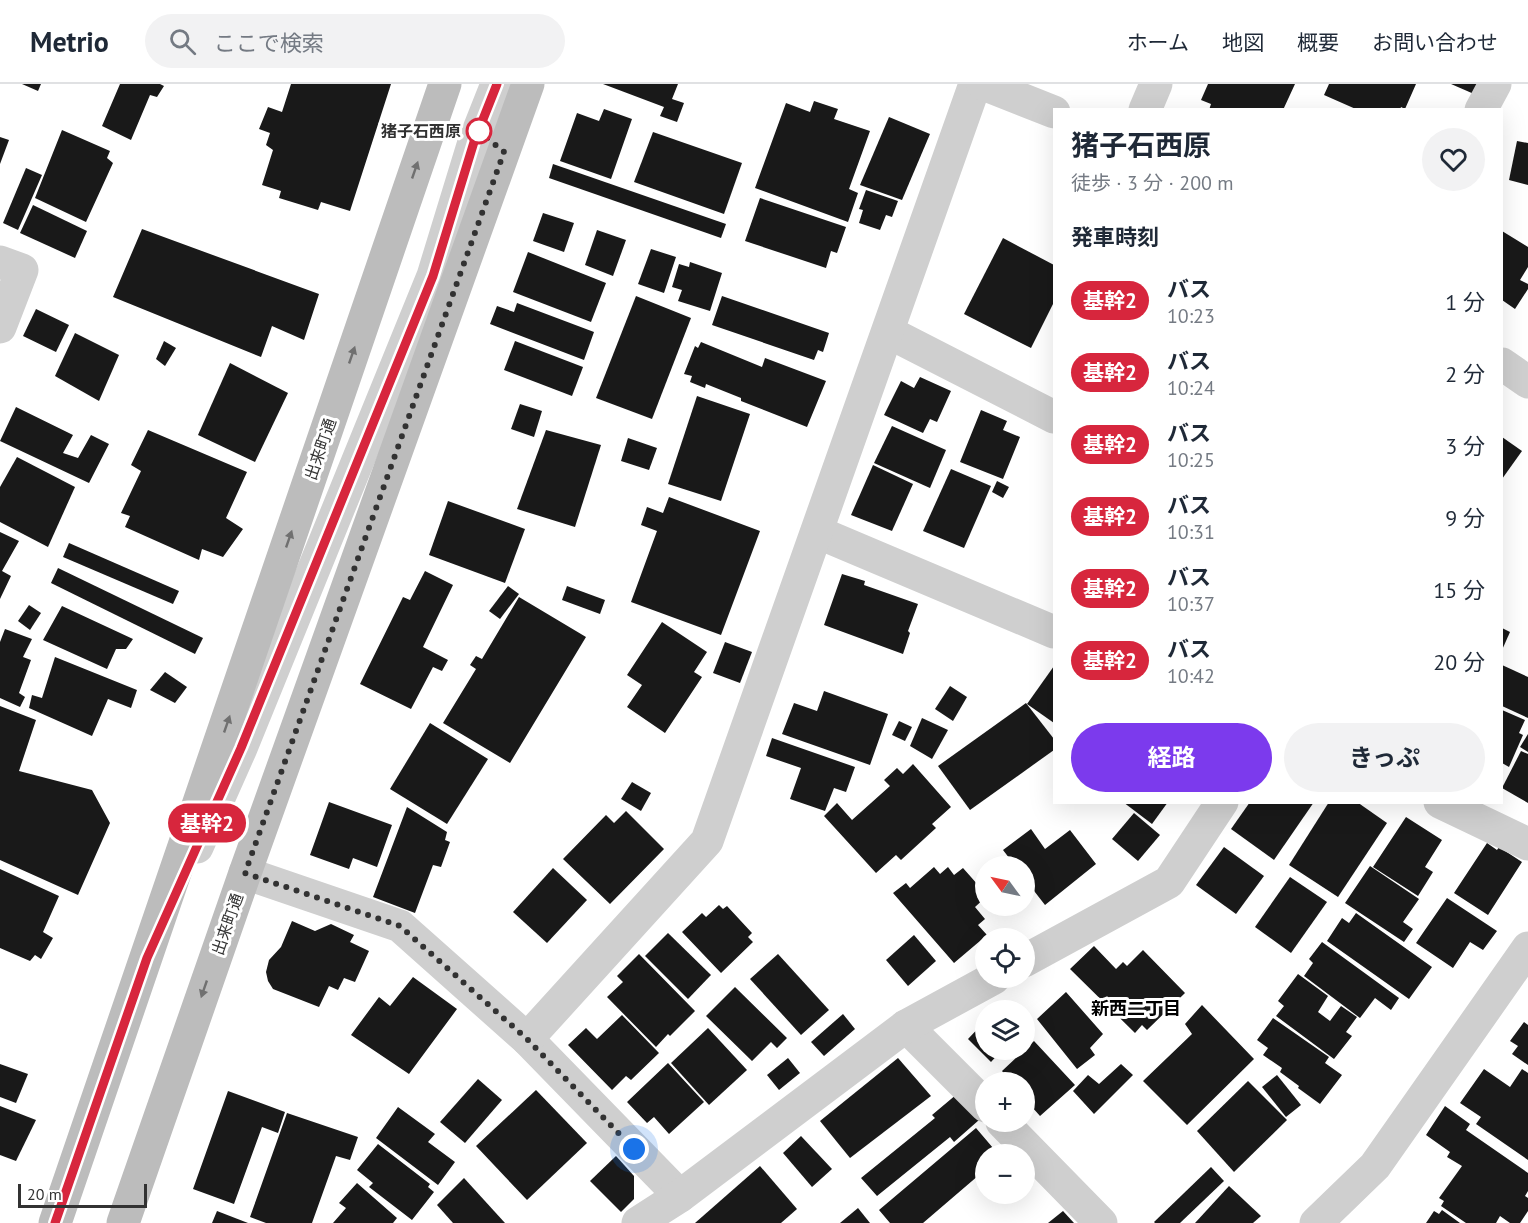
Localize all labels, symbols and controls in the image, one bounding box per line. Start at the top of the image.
search box [145,14,565,68]
text: Metrio [30,23,109,60]
icon: search [166,25,199,58]
text: ここで検索 [214,29,324,57]
text: ホーム [1127,29,1189,56]
text: 地図 [1222,29,1264,56]
text: 概要 [1297,29,1339,56]
text: お問い合わせ [1372,29,1498,56]
marker: 猪子石西原 [466,118,492,144]
place label: 猪子石西原 [381,121,461,141]
text: 猪子石西原 [1071,126,1211,163]
button: heart [1422,128,1485,191]
one-way arrow [411,161,421,179]
text: 徒歩 · 3 分 · 200 m [1071,170,1234,196]
text: 発車時刻 [1071,223,1159,251]
text: バス [1167,275,1211,303]
text: 基幹2 [1083,287,1137,314]
text: 1 分 [1445,288,1485,316]
text: 10:23 [1167,303,1215,329]
one-way arrow [348,346,358,364]
text: バス [1167,347,1211,375]
text: 基幹2 [1083,359,1137,386]
text: 2 分 [1445,360,1485,388]
text: 10:24 [1167,375,1215,401]
street label: 出来町通 [300,415,340,483]
text: バス [1167,419,1211,447]
text: 基幹2 [1083,431,1137,458]
text: 3 分 [1445,432,1485,460]
text: 10:25 [1167,447,1215,473]
text: バス [1167,491,1211,519]
text: 基幹2 [1083,503,1137,530]
text: 9 分 [1445,504,1485,532]
text: 10:31 [1167,519,1215,545]
one-way arrow [285,530,295,548]
text: バス [1167,563,1211,591]
text: 基幹2 [1083,575,1137,602]
text: 15 分 [1433,576,1485,604]
text: 10:37 [1167,591,1215,617]
text: バス [1167,635,1211,663]
text: 基幹2 [1083,647,1137,674]
text: 20 分 [1433,648,1485,676]
text: 10:42 [1167,663,1215,689]
one-way arrow [222,715,232,733]
button: 経路 [1071,723,1272,792]
button: きっぷ [1284,723,1485,792]
line badge: 基幹2 [172,804,242,842]
text: 基幹2 [180,810,234,837]
north arrow [975,856,1035,916]
map controls [975,856,1035,1204]
street label: 出来町通 [207,890,247,958]
button: locate [975,928,1035,988]
one-way arrow [199,980,209,998]
district label: 新西二丁目 [1091,997,1181,1020]
button: layers [975,1000,1035,1060]
button: + [975,1072,1035,1132]
your location [619,1134,649,1164]
button: − [975,1144,1035,1204]
scale bar [18,1181,147,1208]
text: 20 m [27,1184,62,1204]

